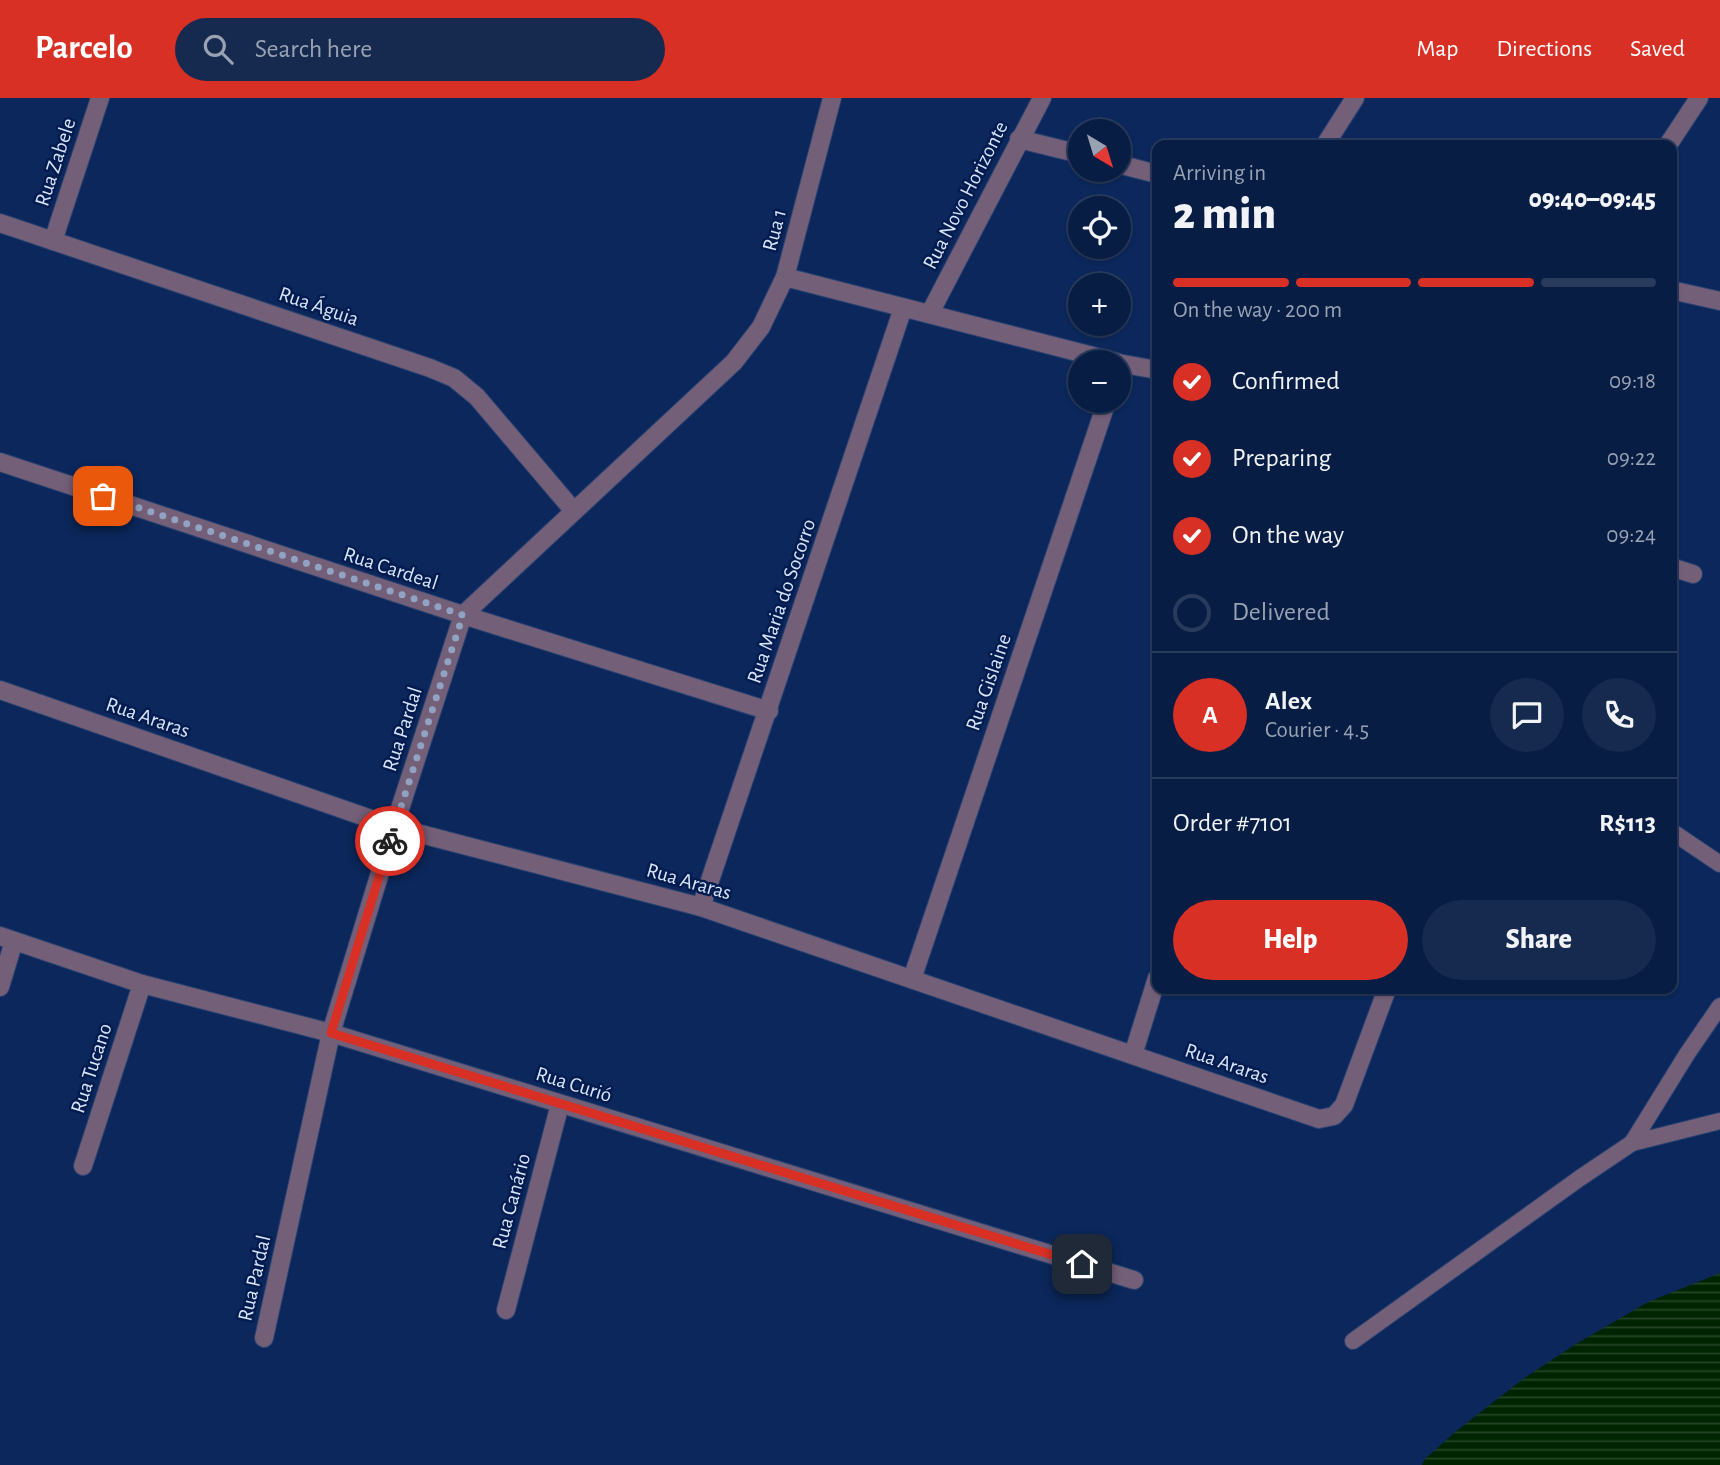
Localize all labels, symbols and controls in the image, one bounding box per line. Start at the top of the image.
search box [175,18,665,81]
icon: search [199,30,237,68]
text: Parcelo [35,32,133,65]
text: Search here [255,36,372,62]
text: Map [1416,37,1458,61]
text: Directions [1496,37,1592,61]
text: Saved [1630,37,1685,61]
street label: Rua Zabele [31,116,80,209]
street label: Rua Novo Horizonte [919,118,1012,272]
north arrow [1068,119,1130,182]
map controls [1068,119,1131,413]
text: Arriving in [1173,162,1266,185]
text: 09:40–09:45 [1528,186,1656,212]
text: 2 min [1173,191,1276,237]
button: locate [1068,196,1131,259]
street label: Rua 1 [759,207,790,253]
button: + [1068,273,1131,336]
street label: Rua Águia [276,281,362,330]
text: On the way · 200 m [1173,299,1342,322]
button: − [1068,350,1131,413]
icon: check [1173,363,1211,401]
text: Confirmed [1232,368,1340,394]
text: 09:18 [1609,370,1656,393]
icon: check [1173,440,1211,478]
text: Preparing [1232,445,1331,471]
text: 09:22 [1607,447,1656,470]
pin [73,466,133,526]
icon: bag [84,477,122,515]
street label: Rua Maria do Socorro [743,516,819,686]
icon: check [1173,517,1211,555]
text: On the way [1232,522,1344,548]
text: 09:24 [1606,524,1656,547]
street label: Rua Cardeal [341,543,441,594]
text: Delivered [1232,599,1330,625]
street label: Rua Gislaine [962,631,1015,733]
button: chat [1490,678,1564,752]
button: phone [1582,678,1656,752]
street label: Rua Pardal [379,684,426,774]
text: Alex [1265,688,1312,714]
street label: Rua Araras [103,693,192,742]
text: A [1202,702,1218,728]
text: Courier · 4.5 [1265,719,1369,742]
courier [355,806,425,876]
text: Order #7101 [1173,810,1292,836]
text: R$113 [1599,810,1656,836]
icon: bike [371,822,409,860]
street label: Rua Araras [644,859,734,904]
button: Help [1173,900,1408,980]
button: Share [1422,900,1656,980]
street label: Rua Tucano [67,1021,116,1116]
street label: Rua Araras [1182,1039,1271,1088]
street label: Rua Curió [533,1063,614,1106]
street label: Rua Canário [489,1151,534,1251]
street label: Rua Pardal [234,1233,275,1323]
pin [1052,1234,1112,1294]
icon: home [1063,1245,1101,1283]

